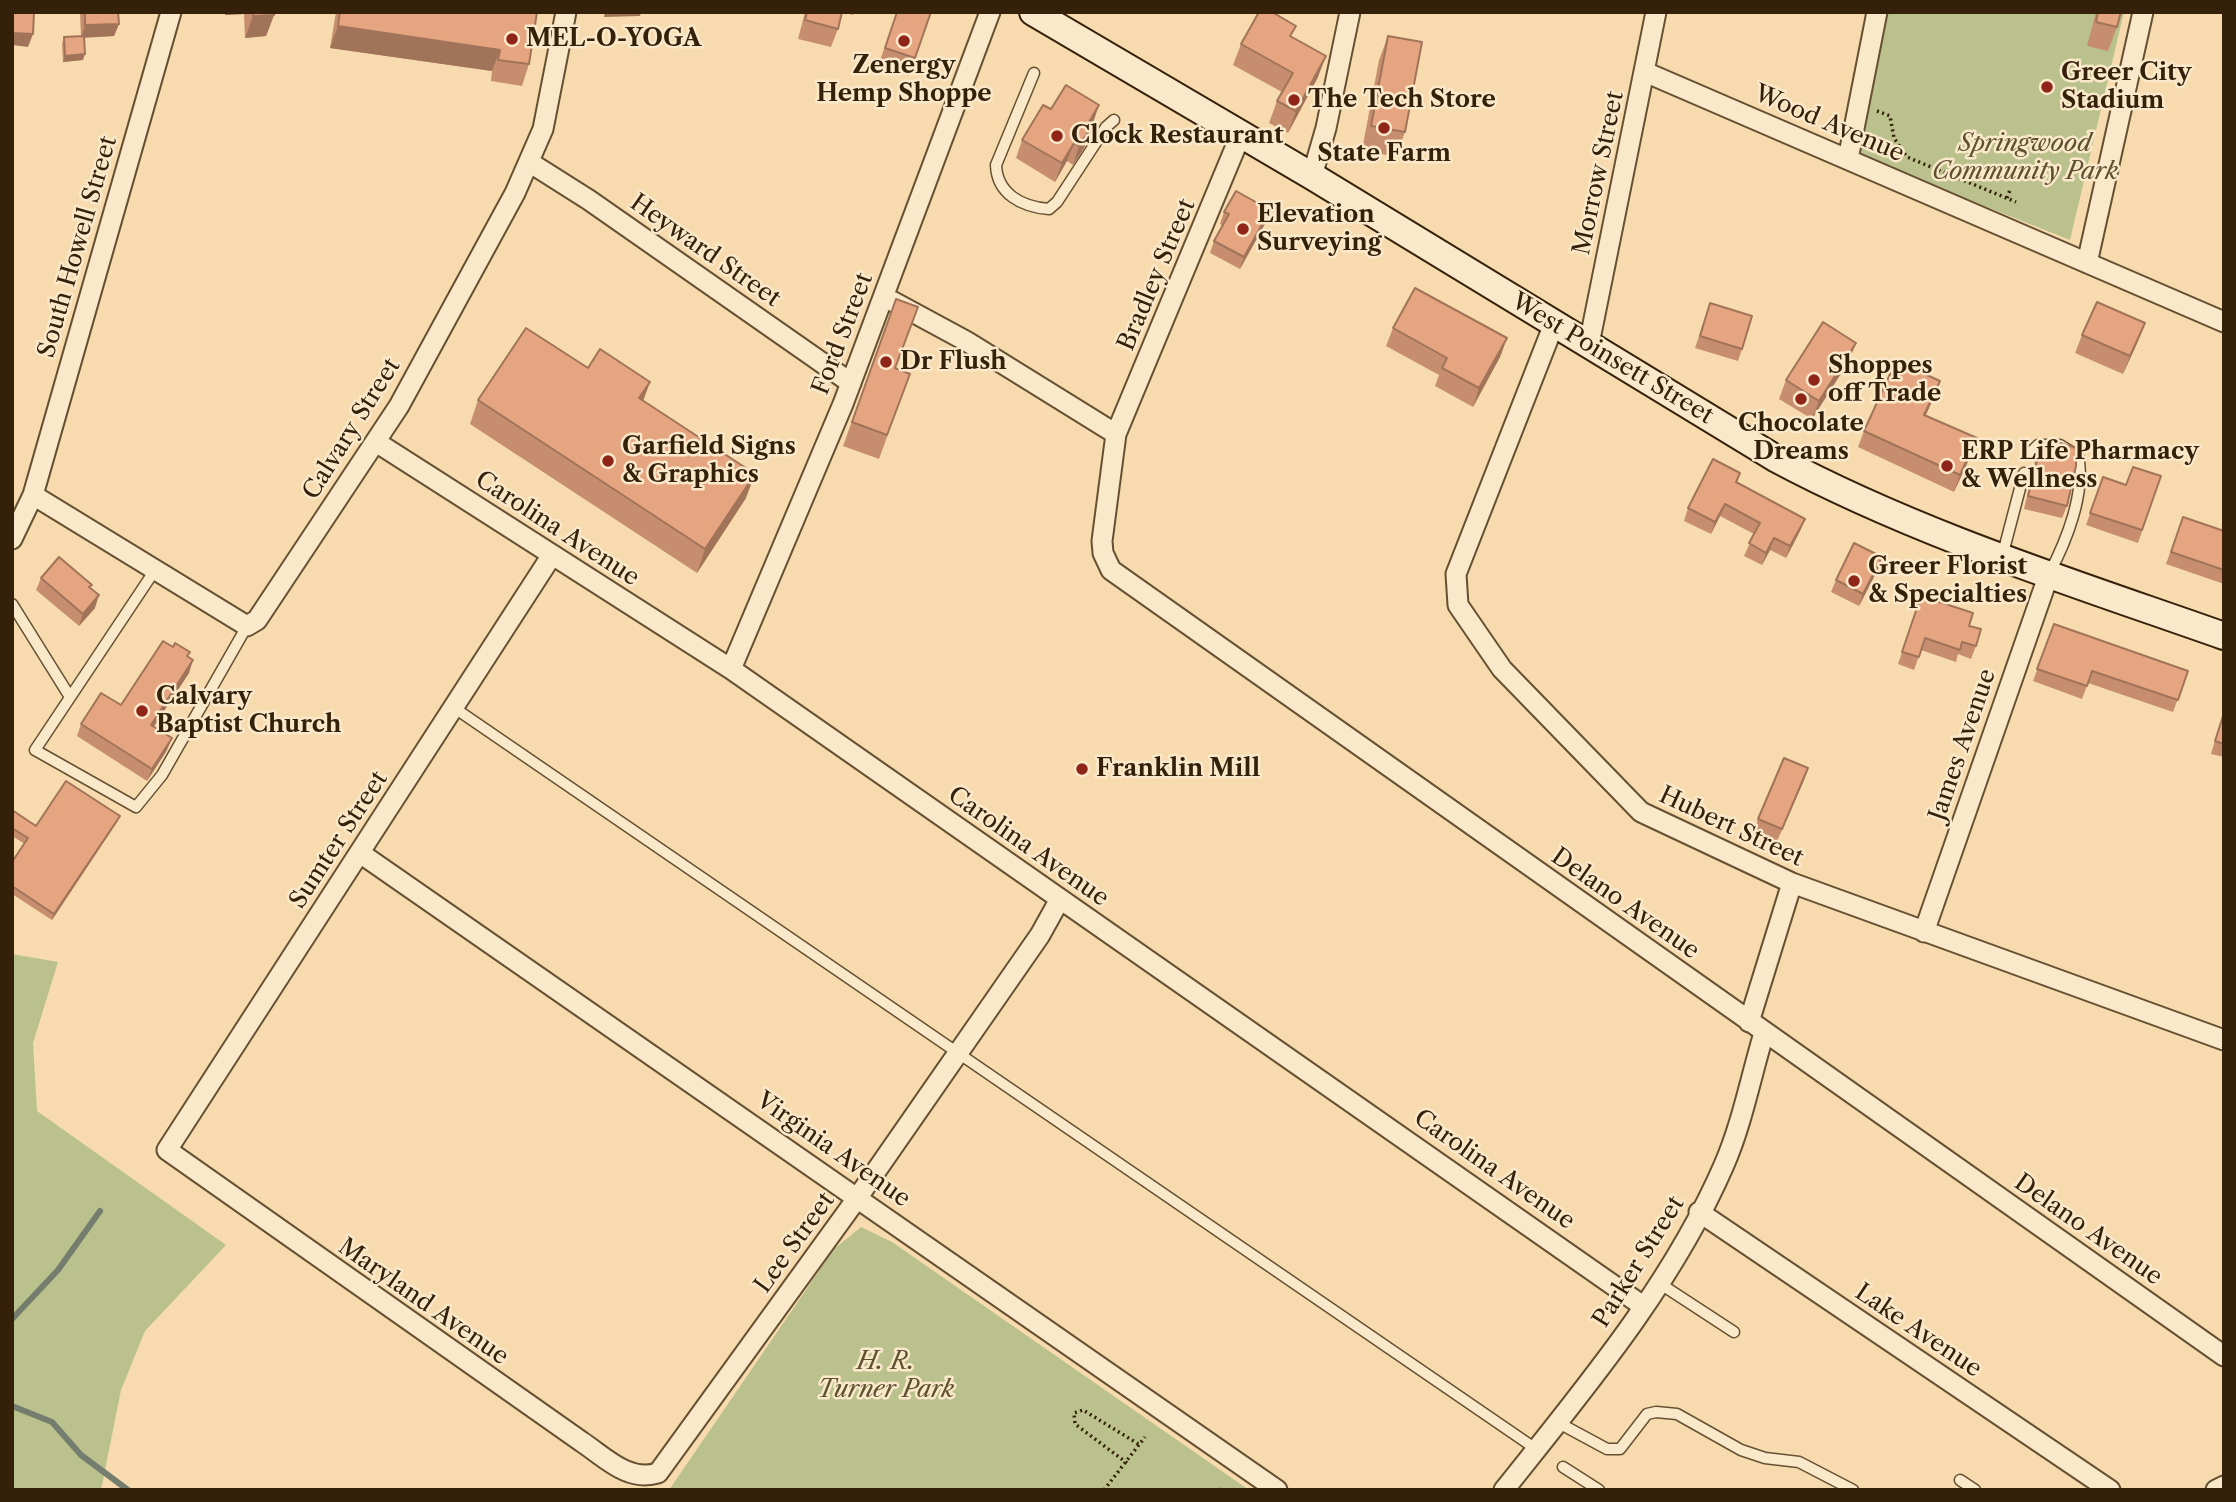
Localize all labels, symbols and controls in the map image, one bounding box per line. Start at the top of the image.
place label: MEL-O-YOGA [526,25,701,53]
marker: MEL-O-YOGA [504,31,520,47]
marker: Zenergy Hemp Shoppe [896,33,912,49]
place label: Zenergy Hemp Shoppe [816,52,992,108]
place label: Greer City Stadium [2061,59,2191,115]
street label: Wood Avenue [1750,79,1908,169]
marker: Greer City Stadium [2039,79,2055,95]
place label: The Tech Store [1308,86,1496,114]
street label: Morrow Street [1568,89,1630,257]
marker: The Tech Store [1286,92,1302,108]
marker: State Farm [1376,120,1392,136]
place label: Clock Restaurant [1071,122,1284,150]
marker: Clock Restaurant [1049,128,1065,144]
park label: Springwood Community Park [1932,130,2118,186]
street label: South Howell Street [33,133,123,361]
place label: State Farm [1317,140,1451,168]
street label: Heyward Street [624,188,786,314]
street label: Bradley Street [1112,195,1202,355]
place label: Elevation Surveying [1257,201,1382,257]
marker: Elevation Surveying [1235,221,1251,237]
street label: Ford Street [807,269,879,399]
street label: West Poinsett Street [1506,287,1718,431]
place label: Dr Flush [900,348,1007,376]
place label: Shoppes off Trade [1828,352,1941,408]
street label: Calvary Street [297,353,407,505]
marker: Dr Flush [878,354,894,370]
marker: Shoppes off Trade [1806,372,1822,388]
marker: Chocolate Dreams [1793,391,1809,407]
place label: Chocolate Dreams [1738,410,1864,466]
place label: Garfield Signs & Graphics [622,433,796,489]
place label: ERP Life Pharmacy & Wellness [1961,438,2199,494]
marker: Garfield Signs & Graphics [600,453,616,469]
marker: ERP Life Pharmacy & Wellness [1939,458,1955,474]
street label: Carolina Avenue [470,465,644,593]
place label: Greer Florist & Specialties [1868,553,2027,609]
marker: Greer Florist & Specialties [1846,573,1862,589]
street label: James Avenue [1924,665,2002,825]
place label: Calvary Baptist Church [156,683,341,739]
marker: Calvary Baptist Church [134,703,150,719]
place label: Franklin Mill [1096,755,1260,783]
marker: Franklin Mill [1074,761,1090,777]
street label: Sumter Street [284,766,394,914]
street label: Carolina Avenue [942,781,1114,913]
street label: Hubert Street [1654,781,1808,873]
street label: Delano Avenue [1545,842,1705,966]
street label: Virginia Avenue [750,1086,916,1214]
street label: Carolina Avenue [1408,1104,1580,1236]
street label: Delano Avenue [2008,1168,2168,1292]
street label: Lee Street [749,1187,841,1299]
street label: Parker Street [1587,1191,1691,1333]
street label: Maryland Avenue [332,1233,514,1371]
street label: Lake Avenue [1849,1278,1987,1384]
park label: H. R. Turner Park [818,1348,954,1404]

